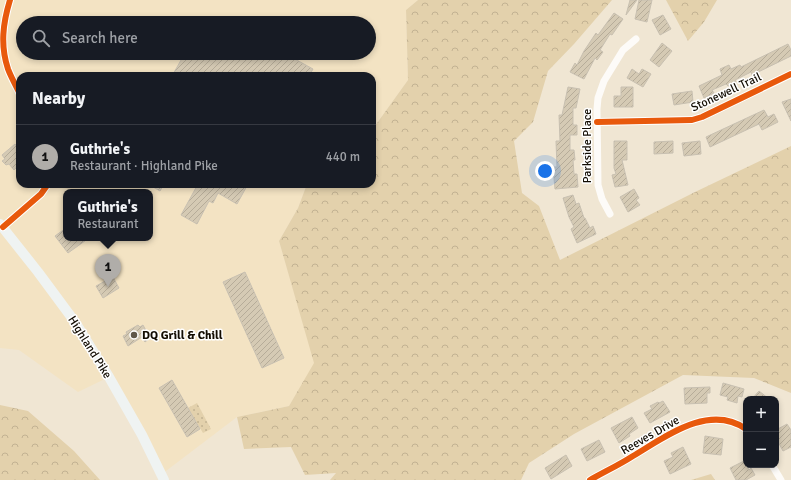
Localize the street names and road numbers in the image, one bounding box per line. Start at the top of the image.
street label: Stonewell Trail [689,69,764,115]
street label: Parkside Place [580,109,595,183]
street label: Highland Pike [64,313,115,381]
street label: Reeves Drive [618,413,682,458]

